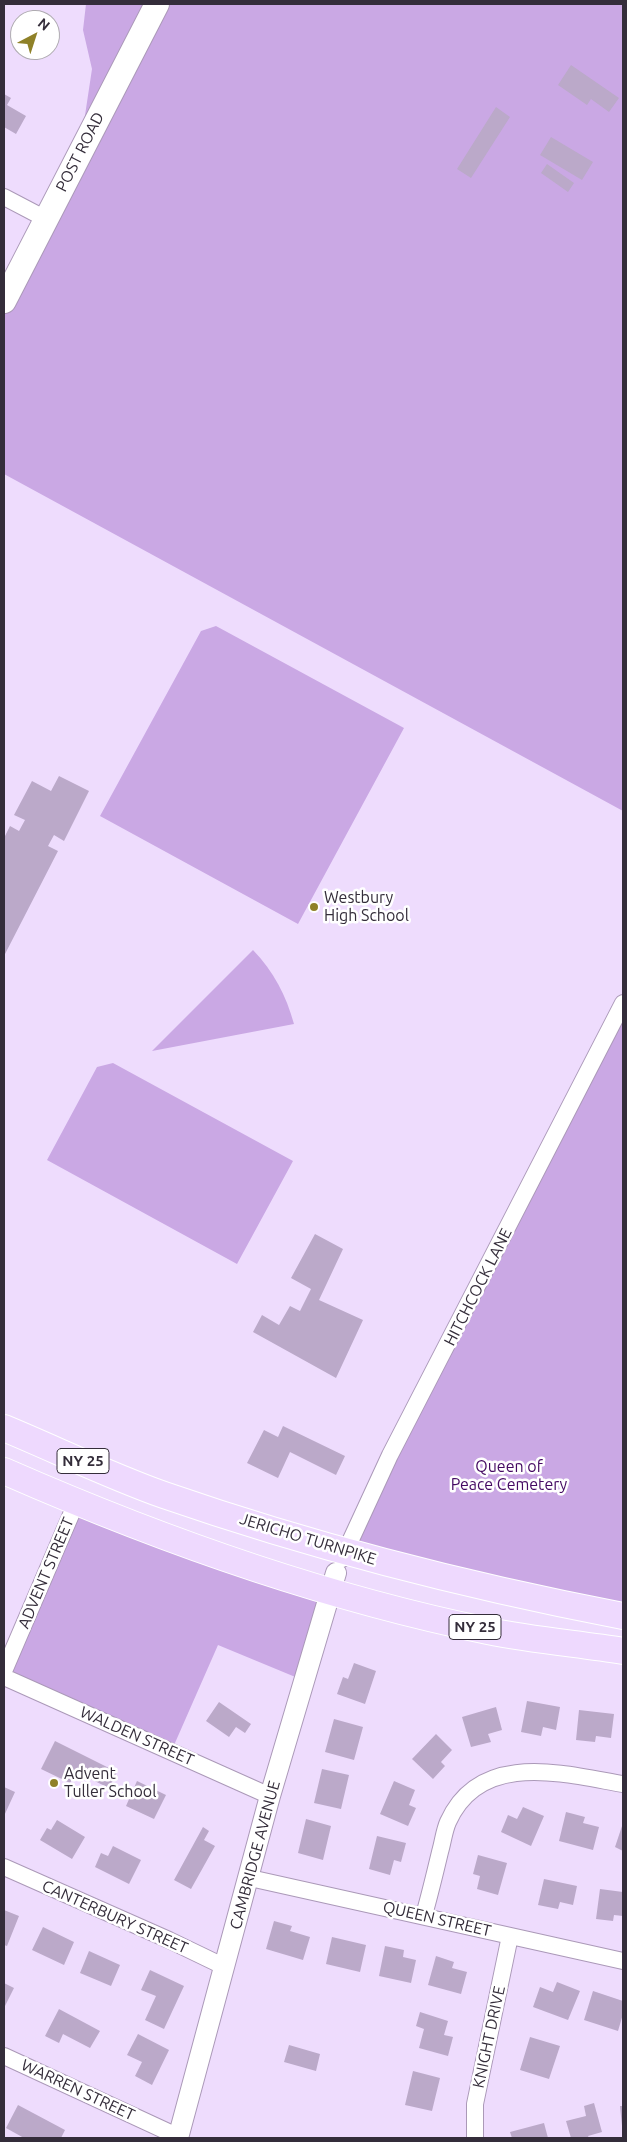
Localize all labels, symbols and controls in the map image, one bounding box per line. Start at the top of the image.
north arrow [10,10,60,60]
text: N [35,15,53,34]
street label: POST ROAD [52,109,108,195]
place label: Westbury High School [324,888,409,926]
marker: Westbury High School [308,901,320,913]
street label: HITCHCOCK LANE [440,1225,516,1349]
road number: NY 25 [57,1448,109,1474]
park label: Queen of Peace Cemetery [451,1457,567,1495]
street label: JERICHO TURNPIKE [237,1509,379,1569]
street label: ADVENT STREET [14,1515,78,1631]
road number: NY 25 [449,1614,501,1640]
street label: WALDEN STREET [77,1702,197,1770]
place label: Advent Tuller School [64,1764,156,1802]
marker: Advent Tuller School [48,1777,60,1789]
street label: CAMBRIDGE AVENUE [226,1778,284,1932]
street label: CANTERBURY STREET [39,1876,191,1958]
street label: QUEEN STREET [381,1897,493,1941]
street label: KNIGHT DRIVE [469,1984,509,2090]
street label: WARREN STREET [18,2055,138,2125]

